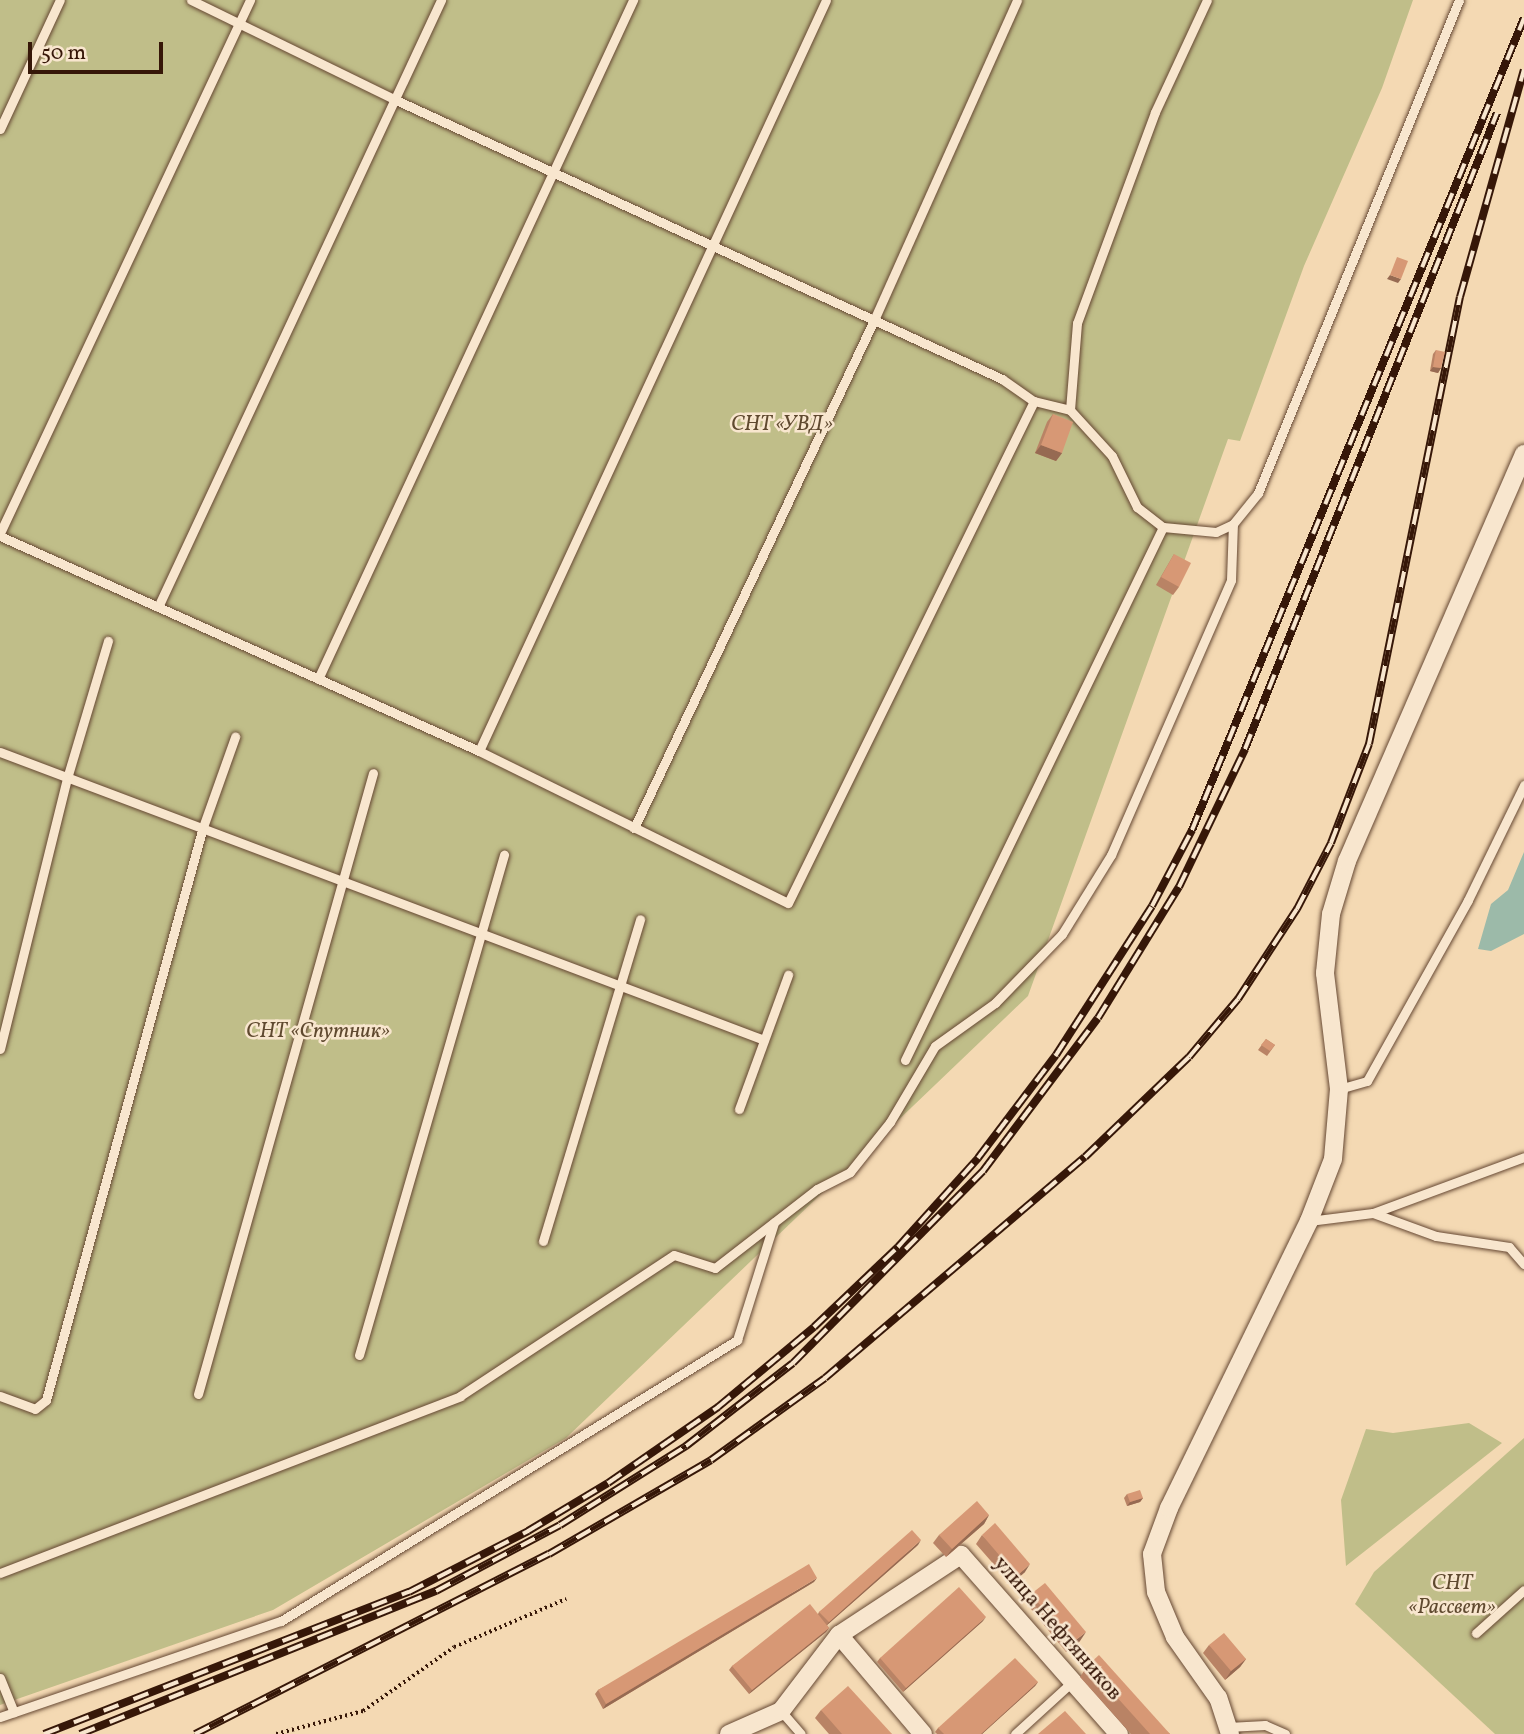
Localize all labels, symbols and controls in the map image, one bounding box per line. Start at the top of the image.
scale bar [32,28,166,72]
text: 50 m [41,39,86,68]
park label: СНТ «УВД» [731,412,833,438]
park label: СНТ «Спутник» [246,1019,390,1045]
street label: улица Нефтяников [988,1552,1126,1706]
park label: СНТ «Рассвет» [1408,1571,1496,1621]

